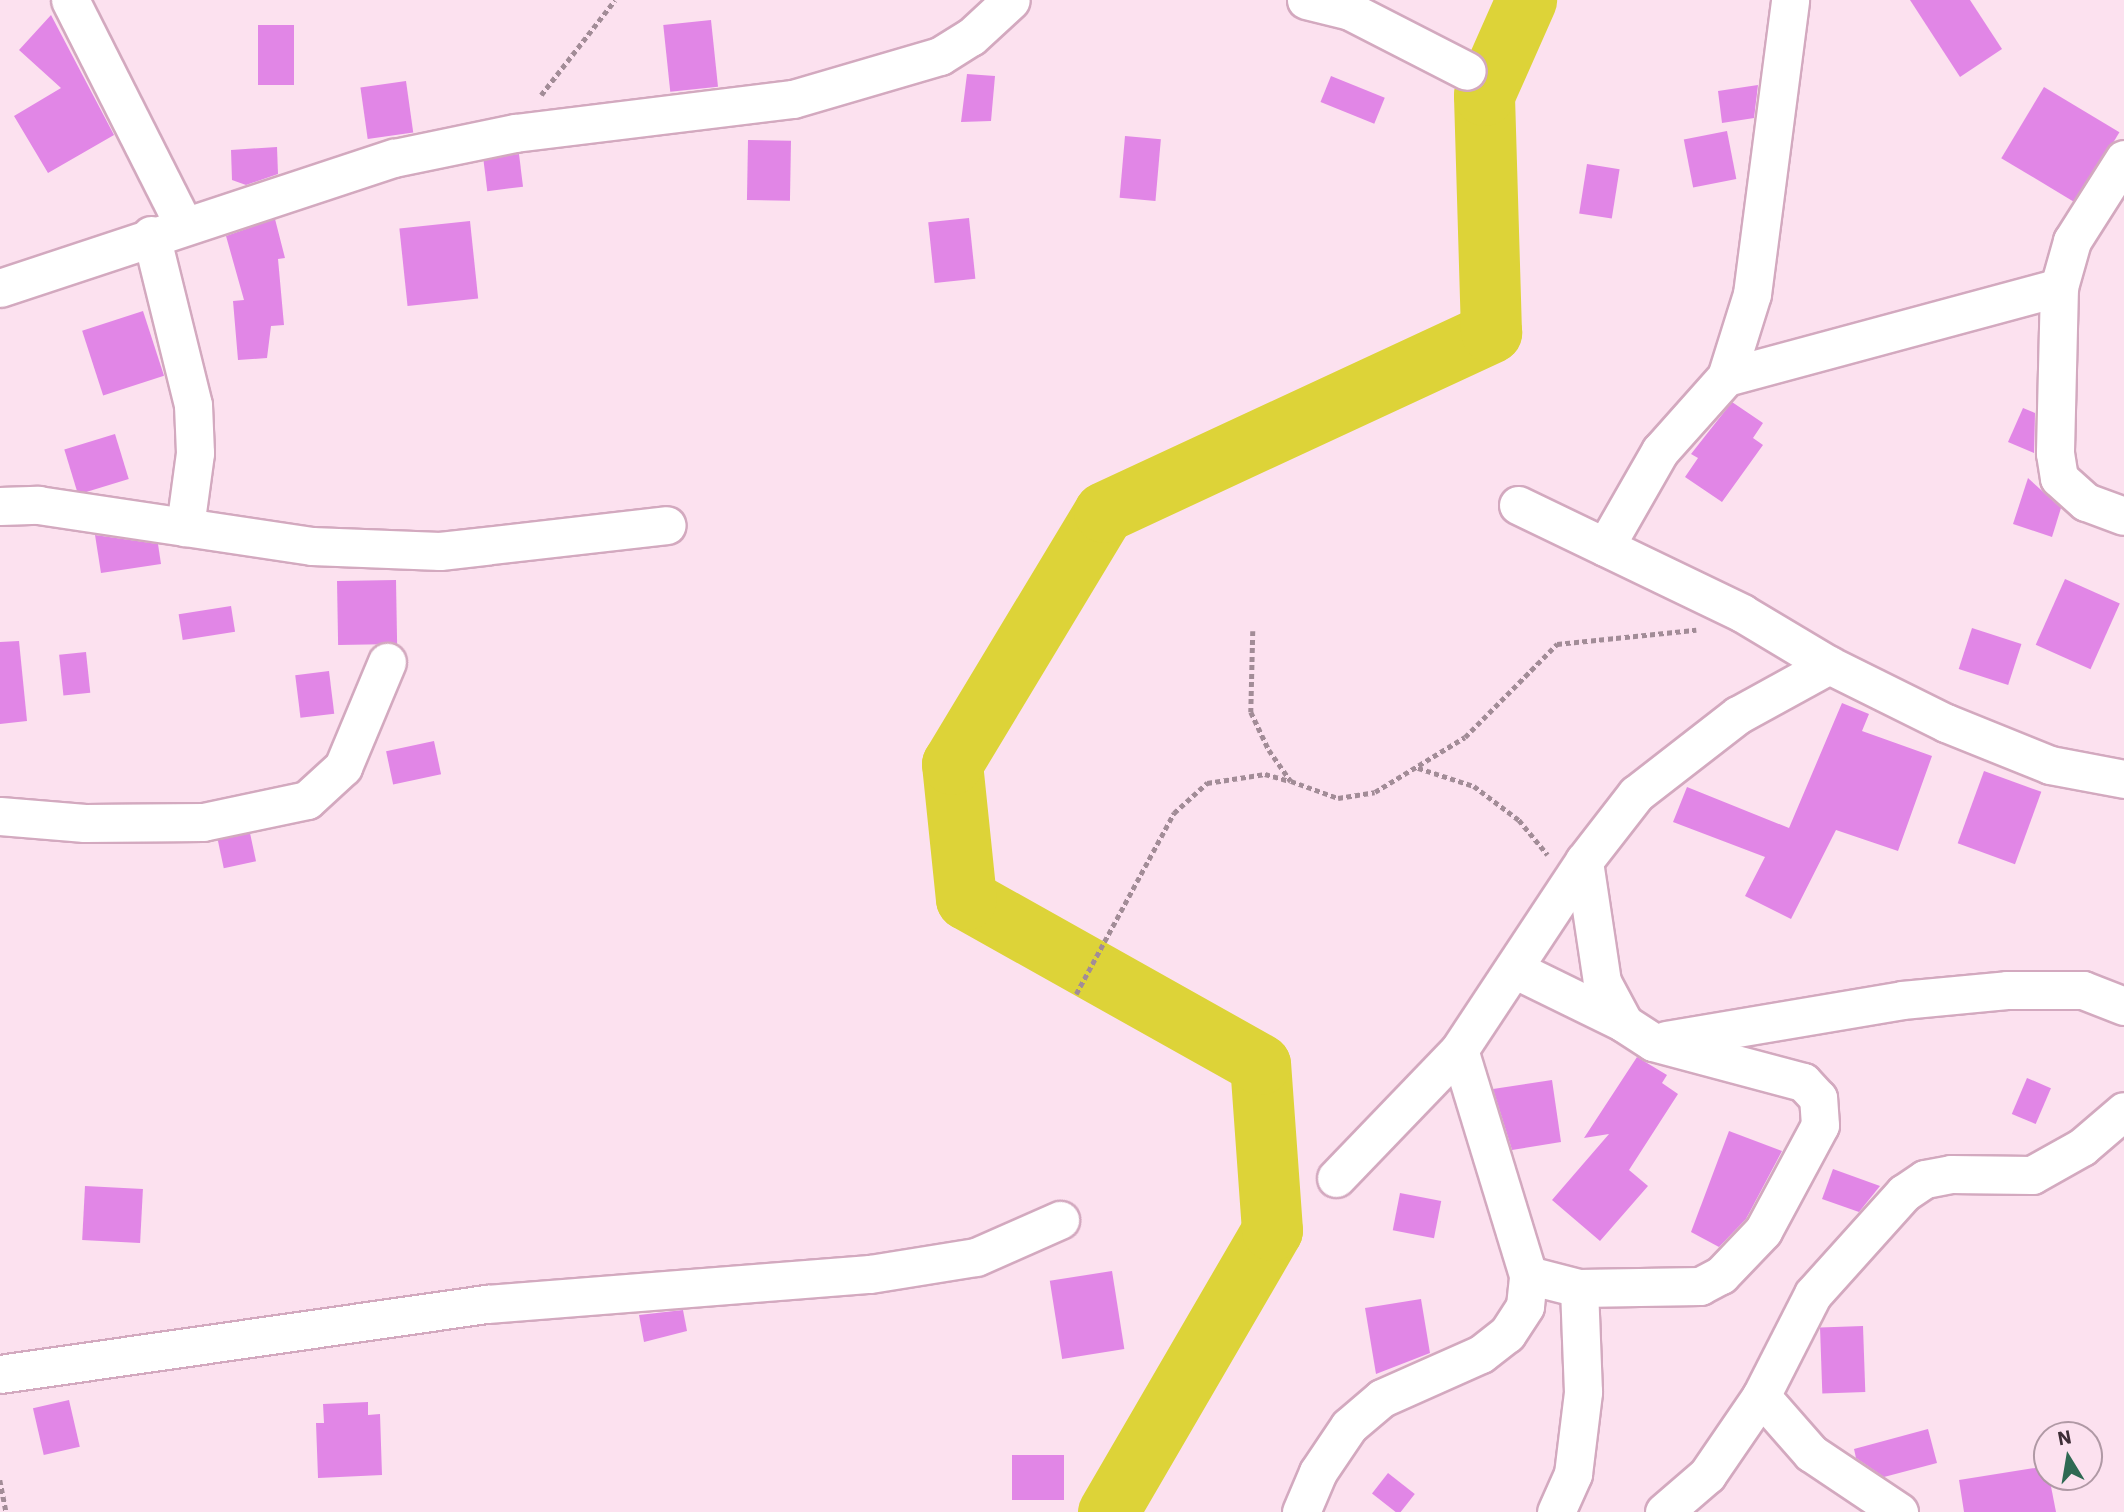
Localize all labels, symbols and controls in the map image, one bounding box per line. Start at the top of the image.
north arrow [2033,1421,2103,1491]
text: N [2055,1424,2073,1450]

